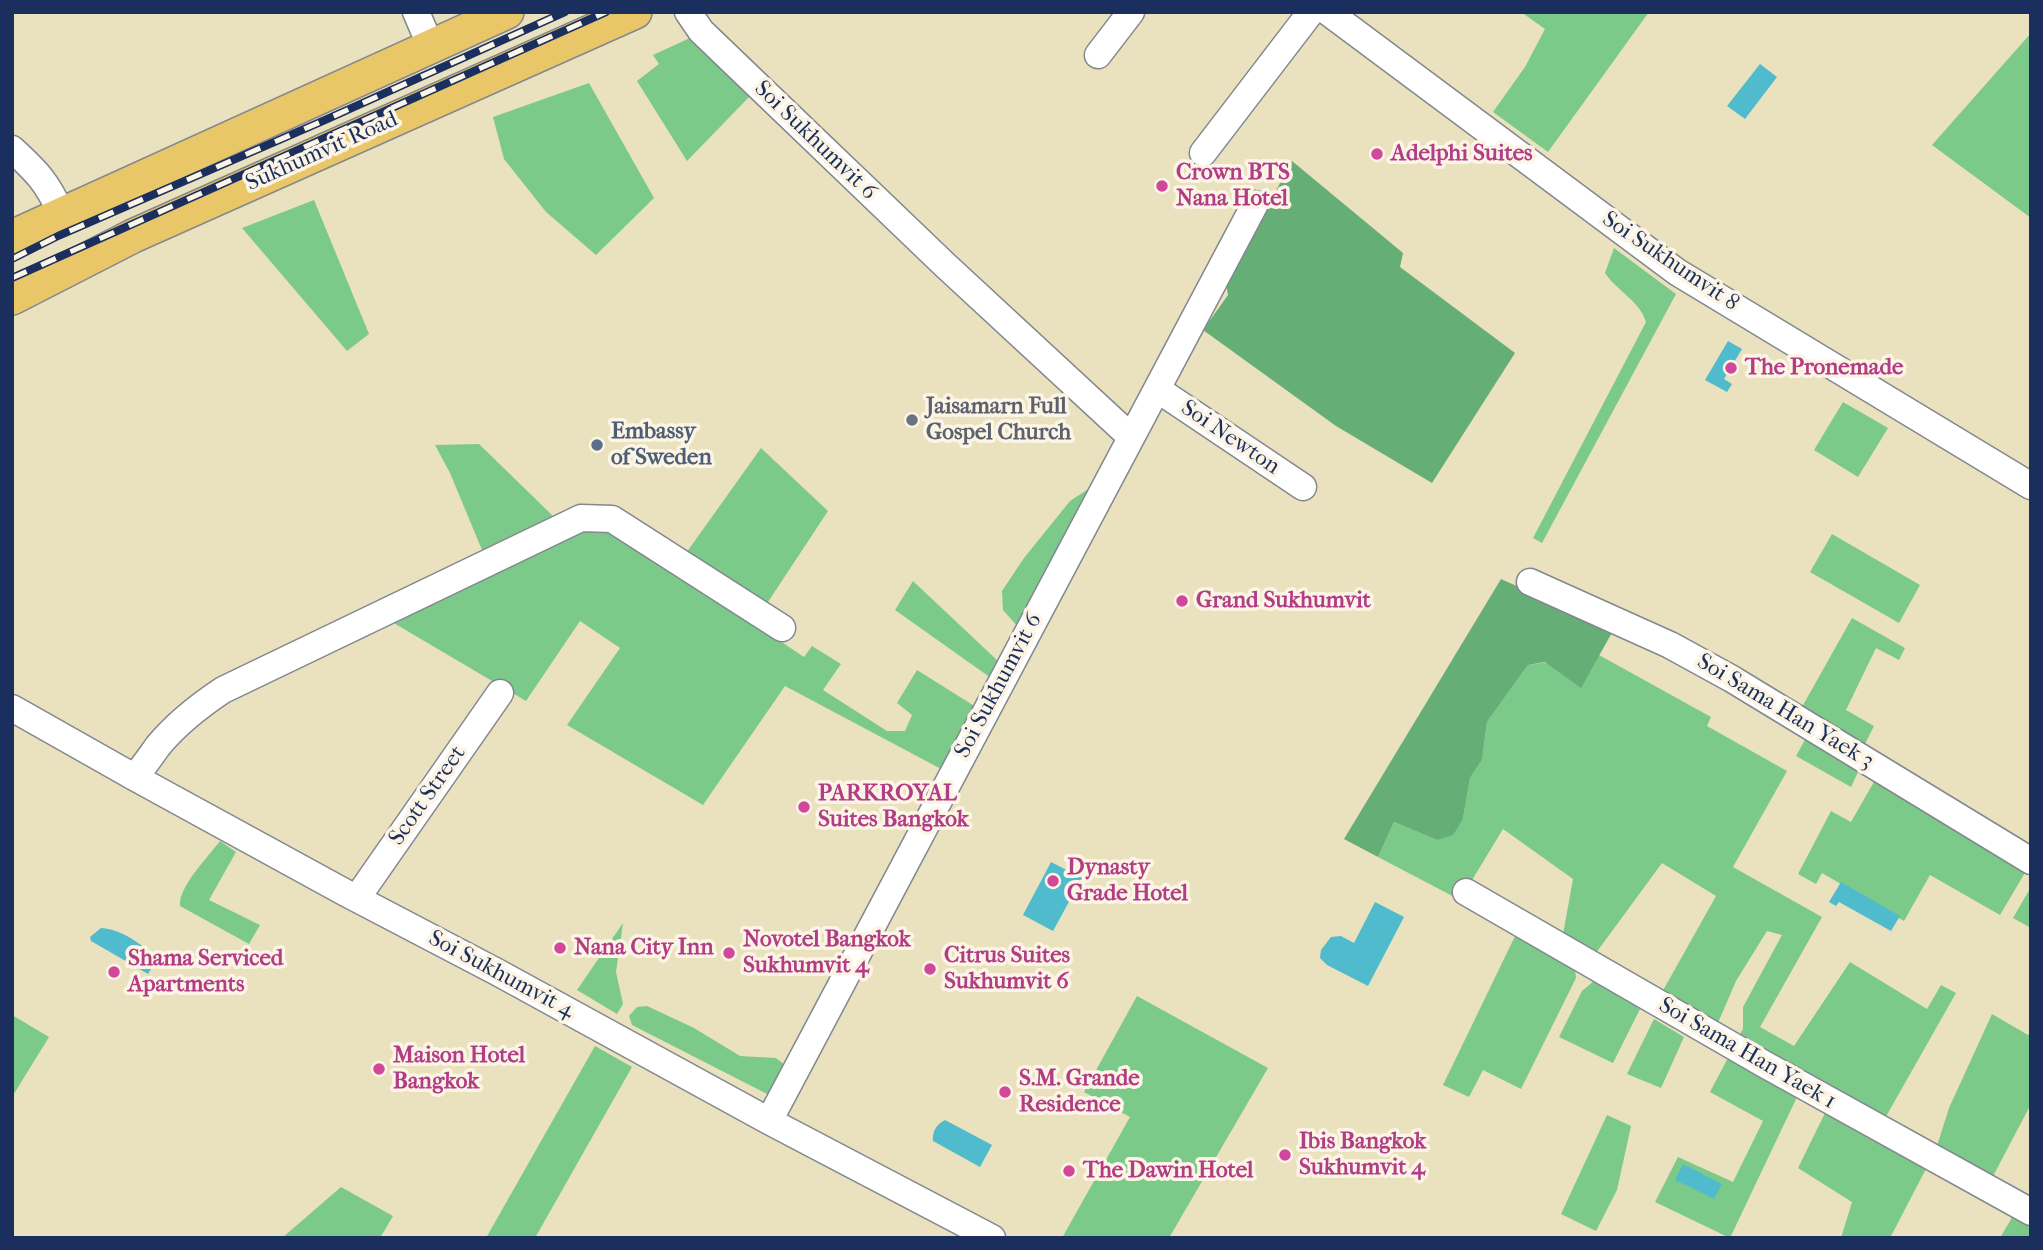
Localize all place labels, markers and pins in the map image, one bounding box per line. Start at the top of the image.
place label: Adelphi Suites [1391,140,1533,168]
marker: Adelphi Suites [1369,146,1385,162]
place label: Crown BTS Nana Hotel [1176,159,1290,213]
marker: Crown BTS Nana Hotel [1154,178,1170,194]
place label: The Pronemade [1745,354,1903,382]
marker: The Pronemade [1723,360,1739,376]
place label: Jaisamarn Full Gospel Church [926,393,1071,447]
marker: Jaisamarn Full Gospel Church [904,412,920,428]
place label: Embassy of Sweden [611,418,712,472]
marker: Embassy of Sweden [589,437,605,453]
place label: Grand Sukhumvit [1196,587,1371,615]
marker: Grand Sukhumvit [1174,593,1190,609]
place label: PARKROYAL Suites Bangkok [818,780,969,834]
marker: PARKROYAL Suites Bangkok [796,799,812,815]
place label: Dynasty Grade Hotel [1067,854,1188,908]
marker: Dynasty Grade Hotel [1045,873,1061,889]
place label: Novotel Bangkok Sukhumvit 4 [743,926,911,980]
place label: Nana City Inn [574,934,714,962]
marker: Nana City Inn [552,940,568,956]
place label: Citrus Suites Sukhumvit 6 [944,942,1070,996]
place label: Shama Serviced Apartments [128,945,283,999]
marker: Novotel Bangkok Sukhumvit 4 [721,945,737,961]
marker: Citrus Suites Sukhumvit 6 [922,961,938,977]
marker: Shama Serviced Apartments [106,964,122,980]
place label: Maison Hotel Bangkok [393,1042,525,1096]
marker: Maison Hotel Bangkok [371,1061,387,1077]
place label: S.M. Grande Residence [1019,1065,1140,1119]
marker: S.M. Grande Residence [997,1084,1013,1100]
place label: Ibis Bangkok Sukhumvit 4 [1299,1128,1426,1182]
marker: Ibis Bangkok Sukhumvit 4 [1277,1147,1293,1163]
place label: The Dawin Hotel [1083,1157,1253,1185]
marker: The Dawin Hotel [1061,1163,1077,1179]

